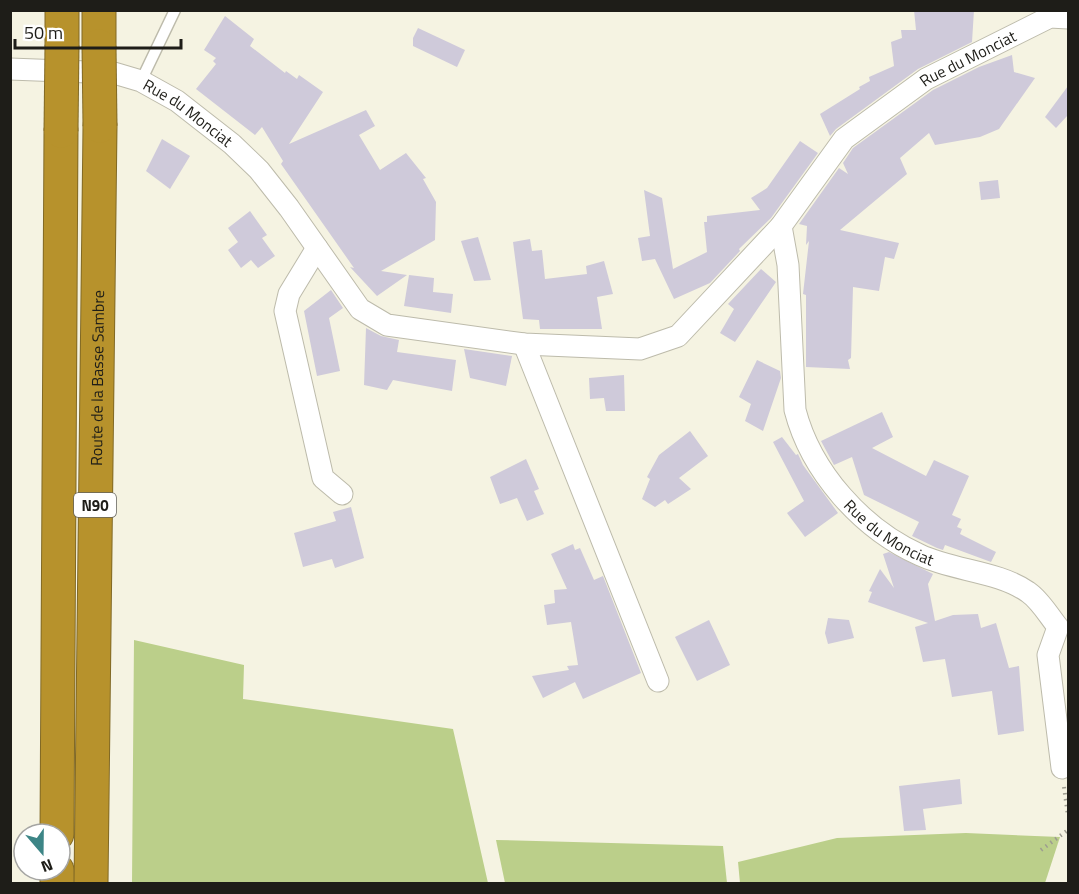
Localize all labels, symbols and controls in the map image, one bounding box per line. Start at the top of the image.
scale bar [15,12,182,50]
text: 50 m [24,19,63,46]
street label: Rue du Monciat [914,24,1020,92]
street label: Rue du Monciat [139,73,238,153]
street label: Route de la Basse Sambre [84,290,110,466]
road number: N90 [74,493,116,517]
street label: Rue du Monciat [838,494,938,572]
north arrow [12,822,72,882]
text: N [38,853,56,879]

